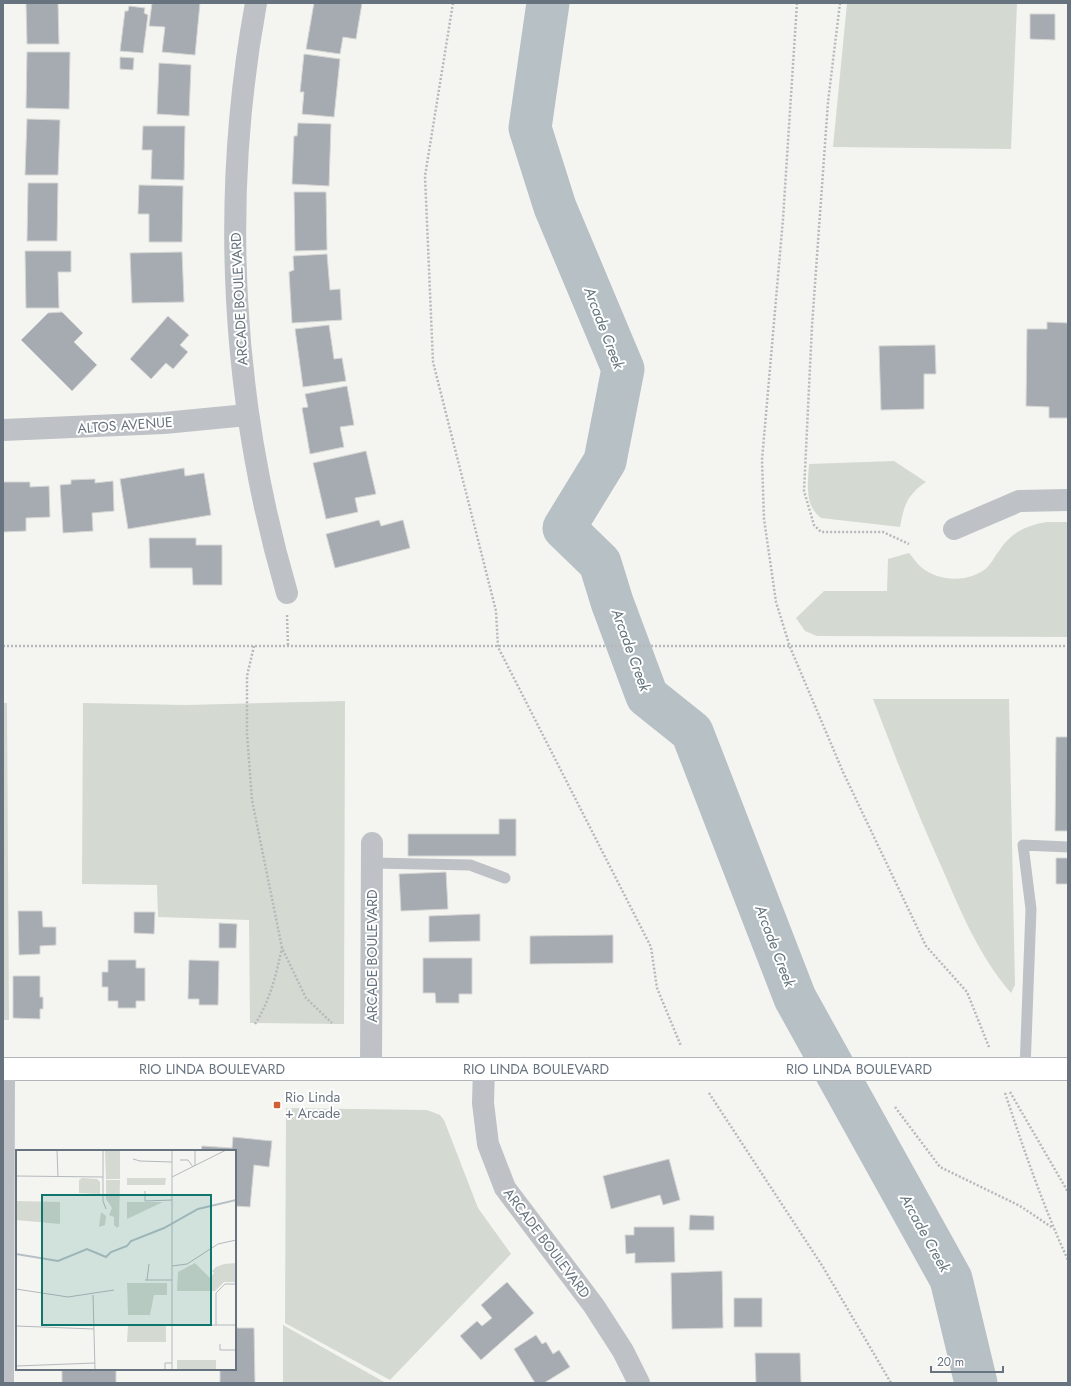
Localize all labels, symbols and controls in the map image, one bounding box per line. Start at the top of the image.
street label: ARCADE BOULEVARD [226,232,252,366]
water label: Arcade Creek [578,283,630,373]
street label: ALTOS AVENUE [77,412,173,438]
water label: Arcade Creek [606,605,656,695]
street label: ARCADE BOULEVARD [362,889,382,1023]
water label: Arcade Creek [749,901,801,991]
street label: RIO LINDA BOULEVARD [139,1059,285,1079]
street label: RIO LINDA BOULEVARD [463,1059,609,1079]
street label: RIO LINDA BOULEVARD [786,1059,932,1079]
place label: Rio Linda + Arcade [285,1087,340,1123]
marker: Rio Linda + Arcade [272,1100,282,1110]
inset map [16,1150,236,1370]
street label: ARCADE BOULEVARD [499,1184,595,1302]
water label: Arcade Creek [894,1189,956,1276]
scale bar [931,1348,1003,1374]
text: 20 m [937,1353,964,1371]

